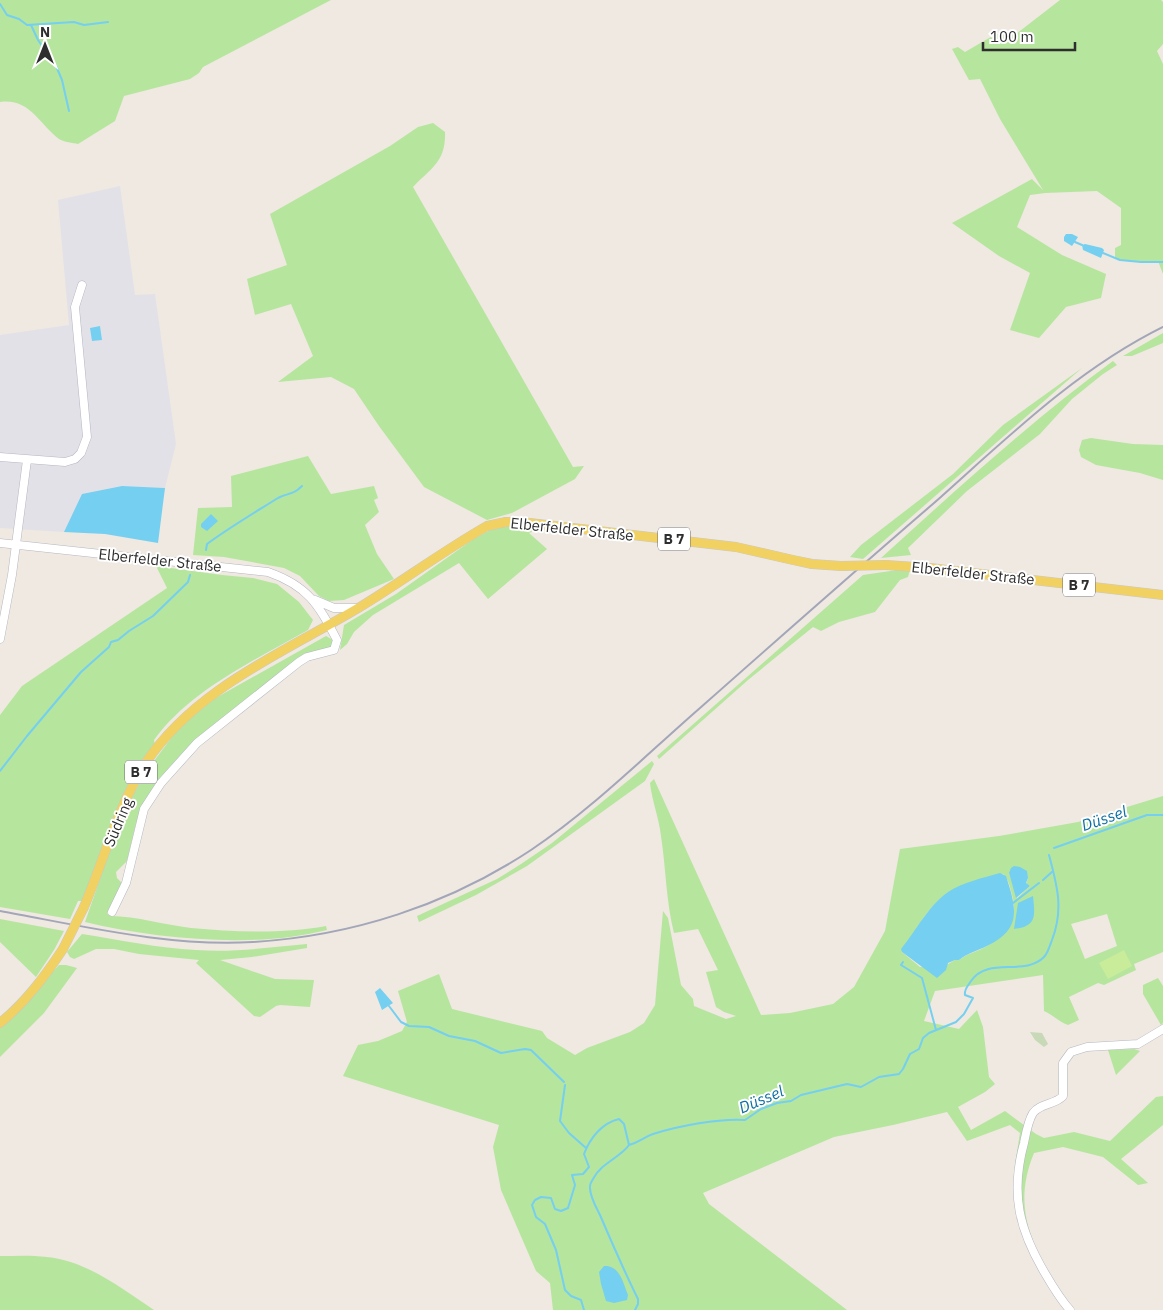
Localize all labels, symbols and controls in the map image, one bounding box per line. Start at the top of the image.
north arrow [20,20,70,70]
scale bar [983,20,1076,52]
text: N [40,23,50,41]
text: 100 m [990,27,1034,46]
street label: Elberfelder Straße [509,513,635,545]
road number: B 7 [658,528,690,550]
street label: Elberfelder Straße [97,544,223,576]
street label: Elberfelder Straße [910,557,1036,589]
road number: B 7 [1063,574,1095,596]
road number: B 7 [125,760,157,784]
street label: Südring [99,794,137,849]
water label: Düssel [1079,801,1130,835]
water label: Düssel [736,1080,787,1117]

